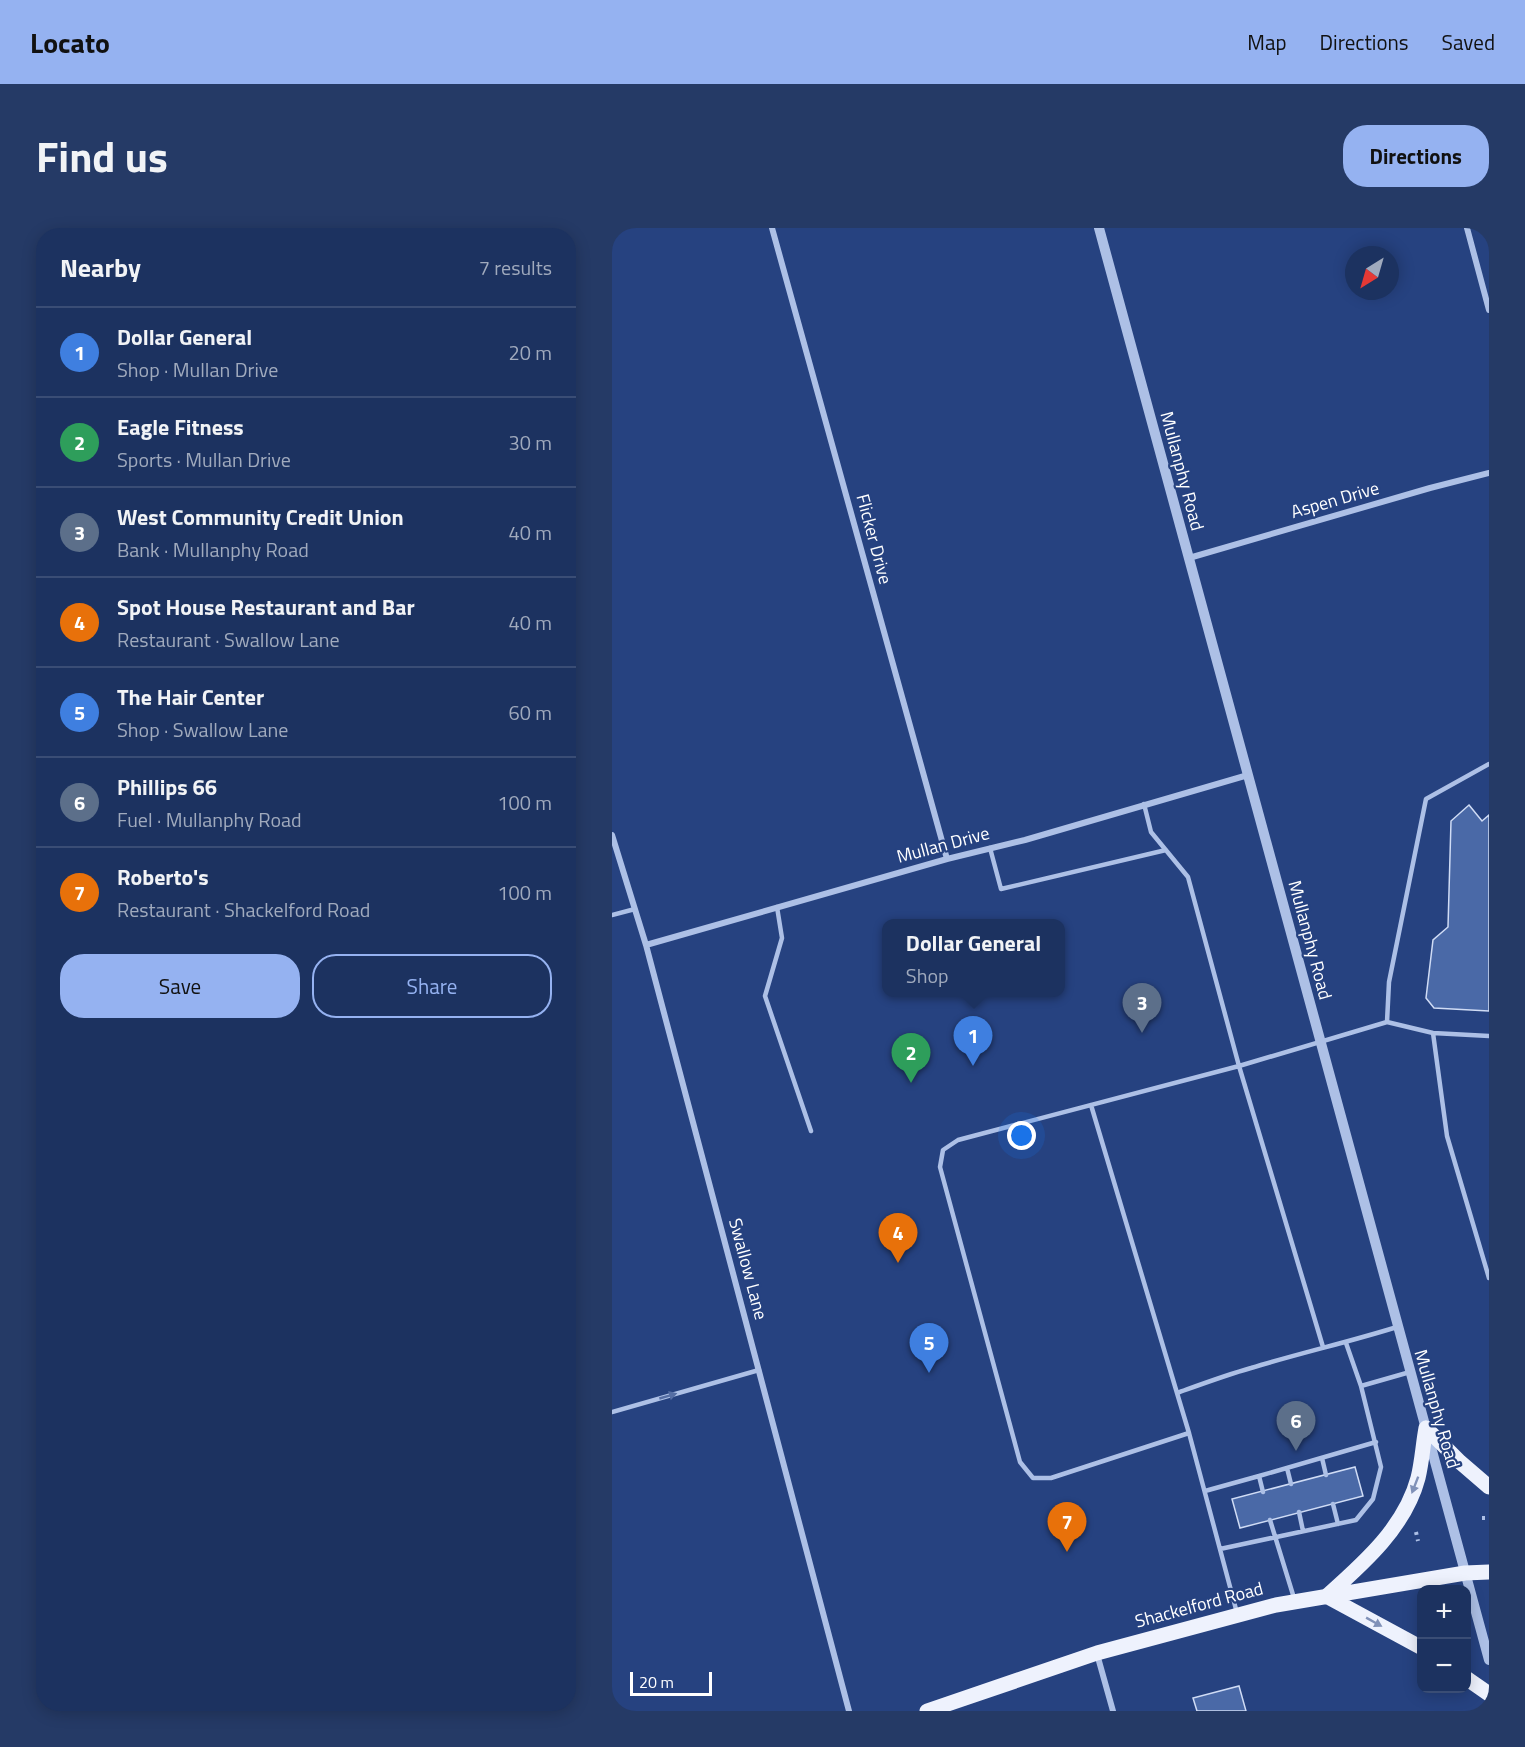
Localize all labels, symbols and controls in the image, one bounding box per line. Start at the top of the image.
text: Locato [30,21,110,64]
text: Map [1247,26,1287,58]
text: Directions [1320,26,1409,58]
text: Saved [1442,26,1495,58]
text: Find us [36,124,168,188]
button: Directions [1343,125,1489,187]
north arrow [1345,246,1399,300]
text: Nearby [60,248,141,287]
text: 7 results [479,252,552,283]
text: Dollar General [117,320,252,354]
text: 1 [74,337,85,368]
text: 20 m [508,337,552,368]
text: Shop · Mullan Drive [117,354,278,385]
street label: Mullanphy Road [1154,408,1211,533]
text: Eagle Fitness [117,410,244,444]
text: 2 [74,427,85,458]
text: 30 m [508,427,552,458]
text: Sports · Mullan Drive [117,444,291,475]
street label: Aspen Drive [1288,474,1382,525]
street label: Flicker Drive [849,491,899,587]
text: West Community Credit Union [117,500,404,534]
text: 3 [74,517,85,548]
text: 40 m [508,517,552,548]
text: Bank · Mullanphy Road [117,534,309,565]
text: Spot House Restaurant and Bar [117,590,415,624]
text: 4 [74,607,85,638]
text: 40 m [508,607,552,638]
text: Restaurant · Swallow Lane [117,624,340,655]
text: The Hair Center [117,680,264,714]
text: 5 [74,697,85,728]
text: 60 m [508,697,552,728]
text: Shop · Swallow Lane [117,714,288,745]
text: Phillips 66 [117,770,217,804]
text: 6 [74,787,85,818]
text: 100 m [497,787,552,818]
text: Fuel · Mullanphy Road [117,804,302,835]
street label: Mullan Drive [893,819,992,870]
text: Roberto's [117,860,209,894]
text: 7 [74,877,85,908]
text: 100 m [497,877,552,908]
street label: Mullanphy Road [1282,877,1339,1002]
text: Restaurant · Shackelford Road [117,894,370,925]
popup [882,919,1065,997]
text: Dollar General [906,926,1041,960]
button: Save [60,954,300,1018]
button: Share [312,954,552,1018]
text: Shop [906,960,949,991]
pin: 3 [1122,984,1162,1033]
pin: 1 [954,1016,992,1066]
pin: 2 [892,1034,930,1083]
your location [1007,1121,1036,1150]
pin: 4 [878,1214,918,1263]
street label: Swallow Lane [722,1215,775,1323]
pin: 5 [910,1324,948,1373]
street label: Mullanphy Road [1408,1346,1467,1471]
one-way arrow [659,1391,677,1400]
pin: 6 [1276,1402,1316,1451]
one-way arrow [1409,1476,1419,1494]
pin: 7 [1048,1502,1086,1552]
street label: Shackelford Road [1132,1574,1266,1635]
map controls [1417,1585,1471,1693]
button: + [1417,1585,1471,1639]
one-way arrow [1366,1617,1383,1627]
button: − [1417,1639,1471,1693]
scale bar [630,1669,712,1696]
text: 20 m [639,1670,674,1694]

